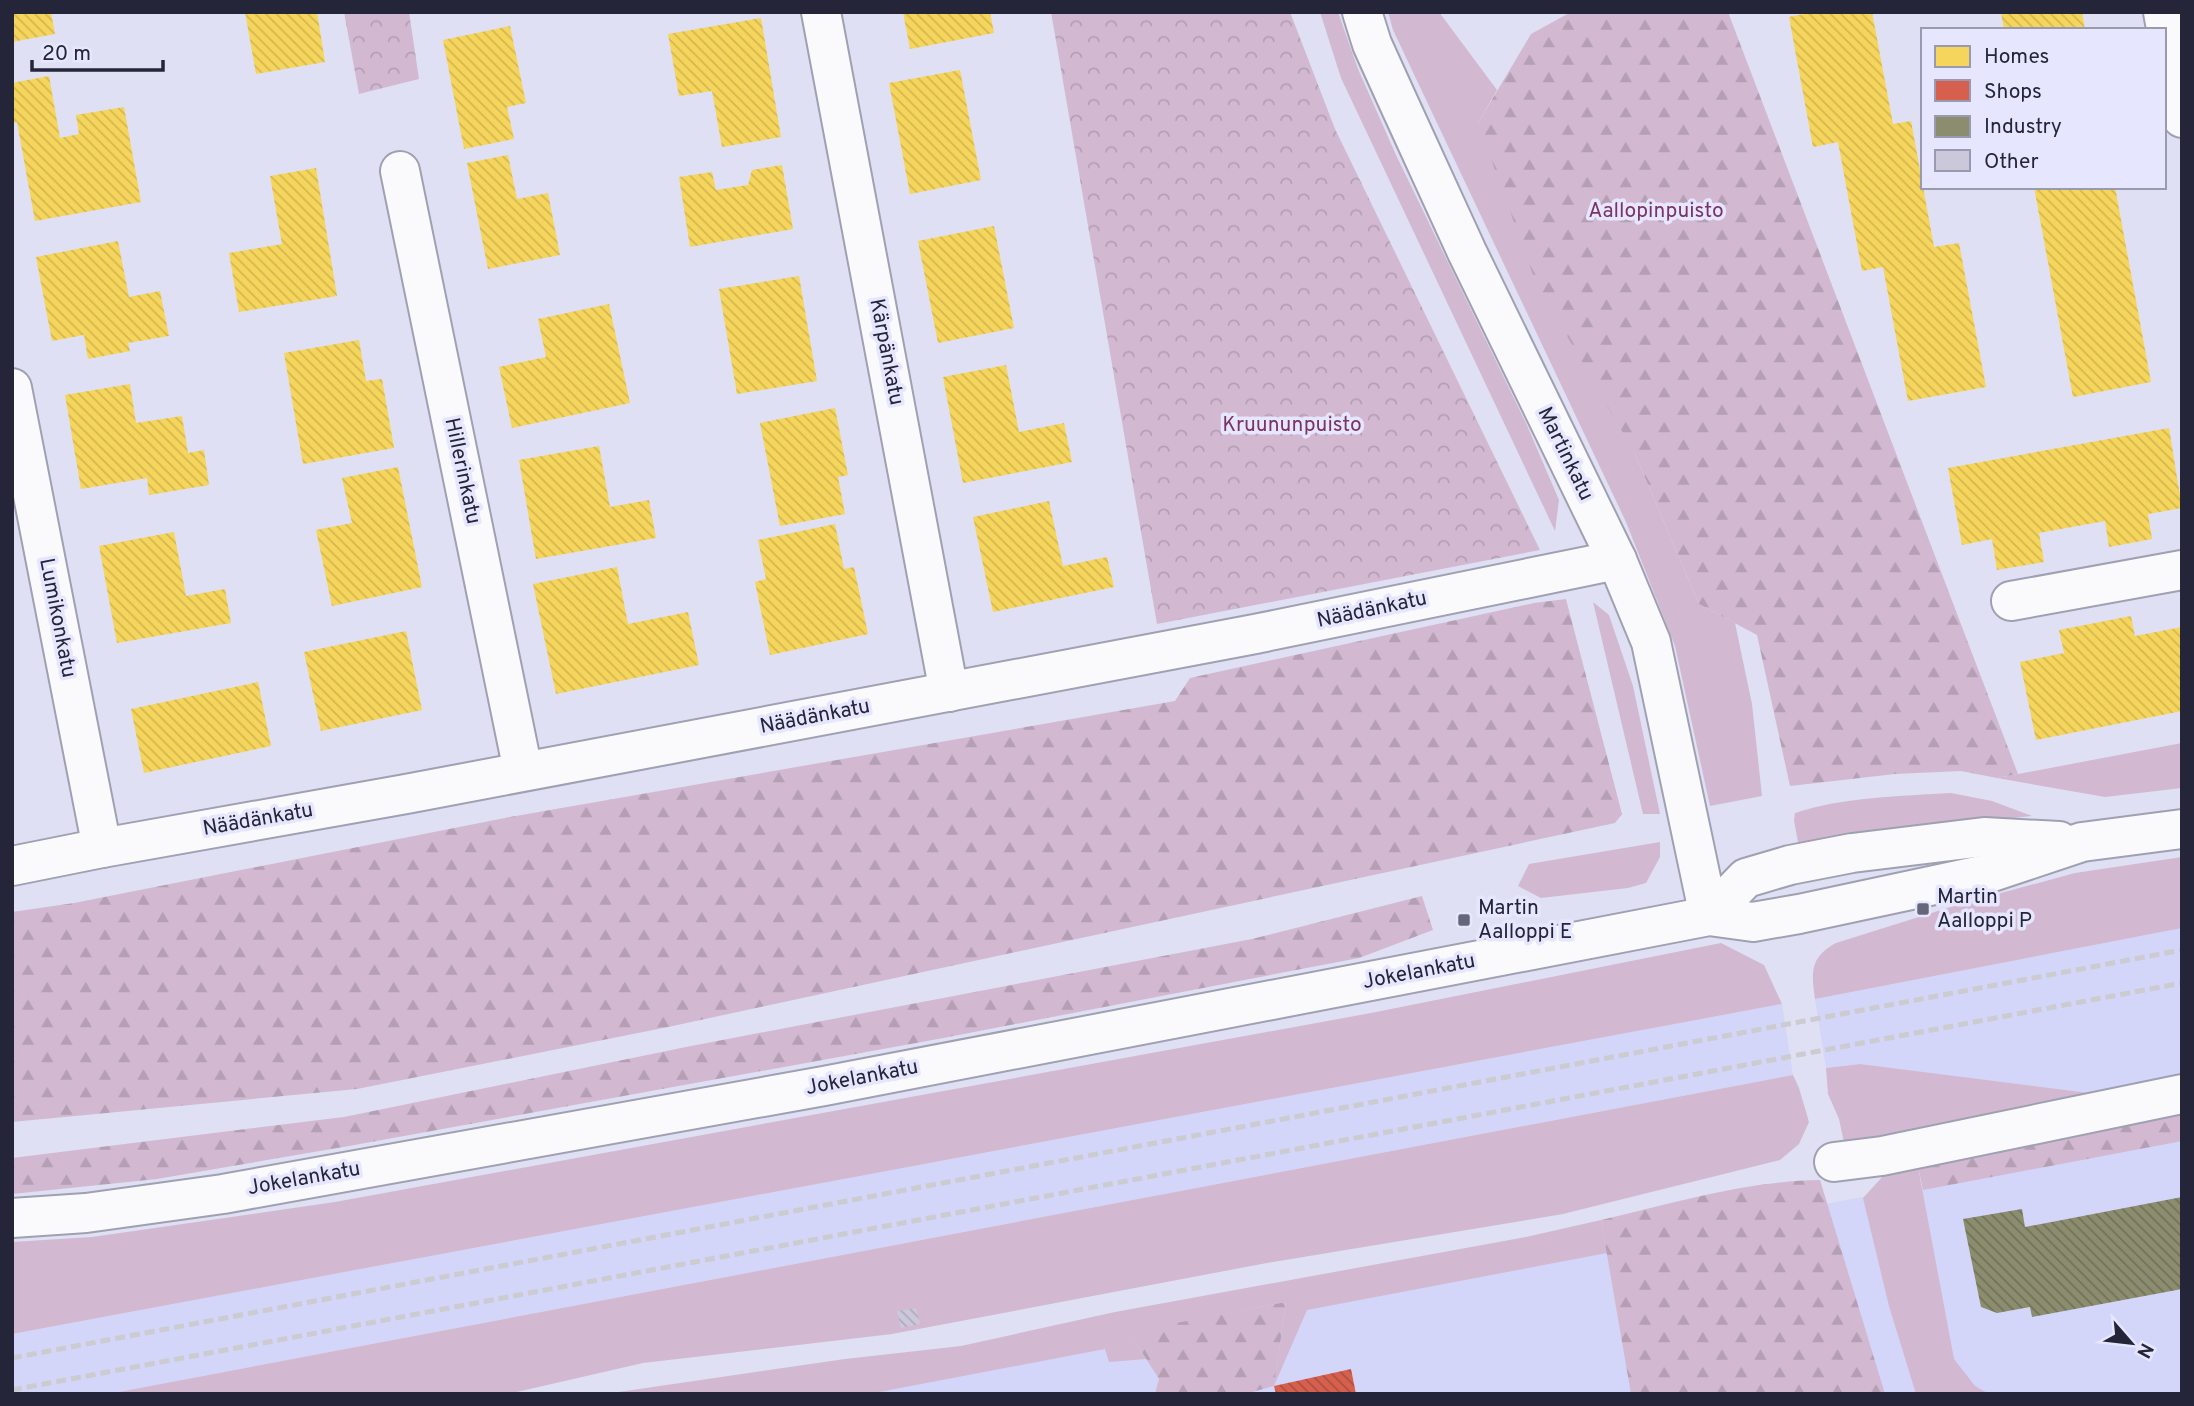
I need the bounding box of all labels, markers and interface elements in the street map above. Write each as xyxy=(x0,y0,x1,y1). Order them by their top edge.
scale bar xyxy=(32,28,163,72)
legend xyxy=(1921,28,2166,189)
text: 20 m xyxy=(42,41,91,68)
text: Homes xyxy=(1984,44,2049,71)
text: Shops xyxy=(1984,79,2042,106)
text: Industry xyxy=(1984,114,2062,141)
text: Other xyxy=(1984,149,2039,176)
park label: Aallopinpuisto xyxy=(1588,198,1724,225)
street label: Kärpänkatu xyxy=(862,296,910,408)
street label: Martinkatu xyxy=(1531,403,1599,505)
park label: Kruununpuisto xyxy=(1222,412,1362,439)
street label: Hillerinkatu xyxy=(438,415,486,527)
street label: Lumikonkatu xyxy=(32,556,82,680)
street label: Näädänkatu xyxy=(1315,585,1429,635)
street label: Näädänkatu xyxy=(758,693,872,741)
street label: Näädänkatu xyxy=(201,797,315,843)
place label: Martin Aalloppi P xyxy=(1937,884,2032,935)
place label: Martin Aalloppi E xyxy=(1478,895,1572,946)
marker: Martin Aalloppi P xyxy=(1915,901,1931,917)
marker: Martin Aalloppi E xyxy=(1456,912,1472,928)
street label: Jokelankatu xyxy=(1360,948,1478,996)
street label: Jokelankatu xyxy=(803,1054,921,1102)
street label: Jokelankatu xyxy=(245,1156,363,1202)
north arrow xyxy=(2096,1308,2166,1378)
text: N xyxy=(2130,1338,2158,1362)

